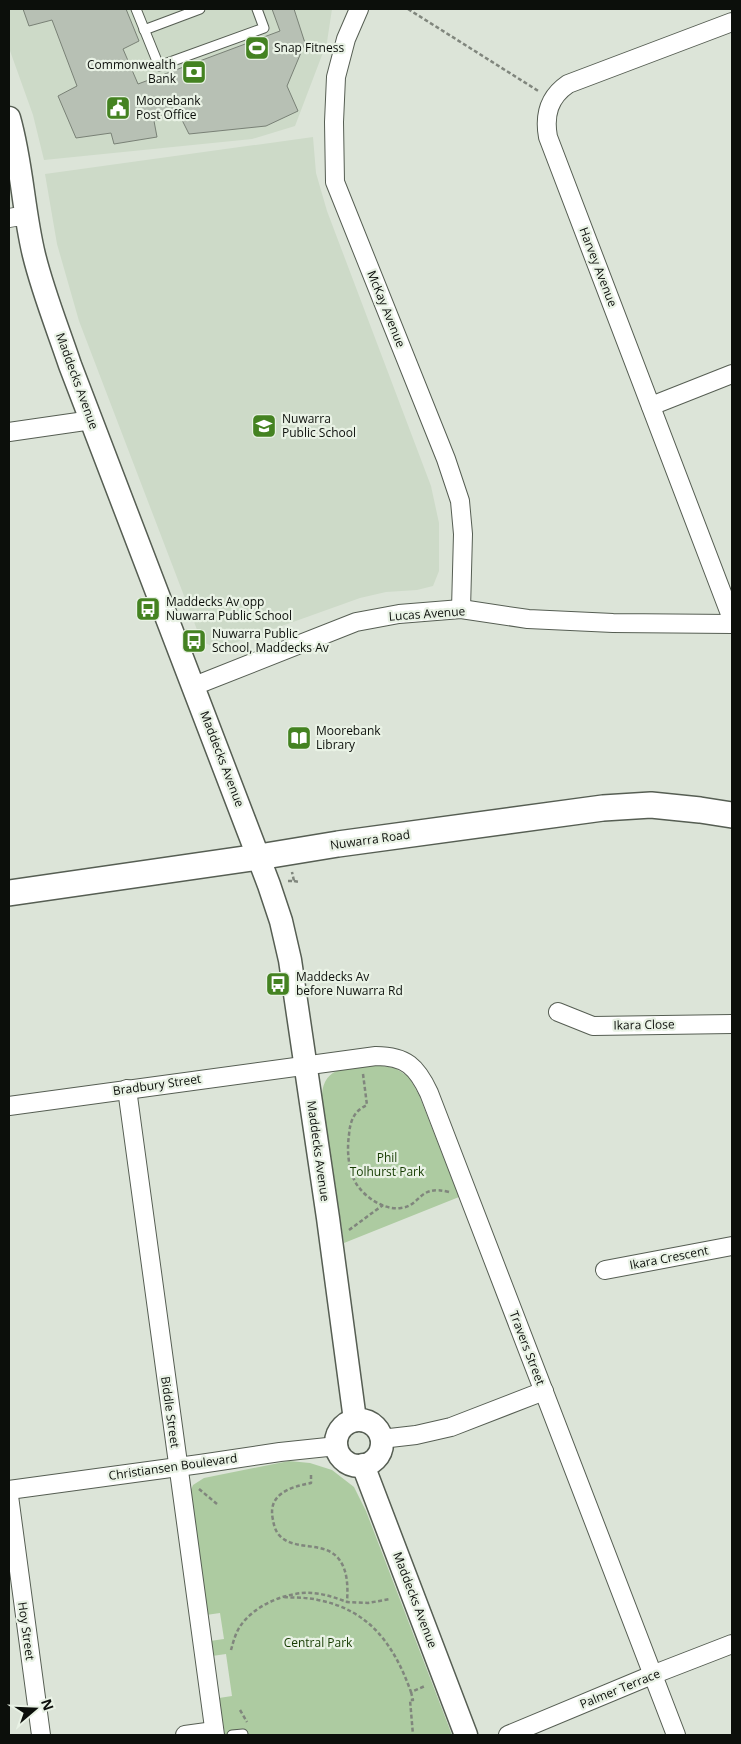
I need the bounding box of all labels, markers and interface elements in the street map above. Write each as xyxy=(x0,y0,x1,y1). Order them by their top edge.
sports icon: Snap Fitness xyxy=(244,35,270,61)
place label: Snap Fitness xyxy=(274,39,344,56)
place label: Commonwealth Bank xyxy=(87,56,177,87)
bank icon: Commonwealth Bank xyxy=(181,59,207,85)
place label: Moorebank Post Office xyxy=(136,92,201,123)
public building icon: Moorebank Post Office xyxy=(105,95,131,121)
street label: Harvey Avenue xyxy=(575,225,622,309)
street label: McKay Avenue xyxy=(363,268,410,350)
street label: Maddecks Avenue xyxy=(52,330,103,432)
place label: Nuwarra Public School xyxy=(282,410,356,441)
school or university icon: Nuwarra Public School xyxy=(251,413,277,439)
place label: Maddecks Av opp Nuwarra Public School xyxy=(166,593,292,624)
bus stop icon: Maddecks Av opp Nuwarra Public School xyxy=(135,596,161,622)
street label: Lucas Avenue xyxy=(388,602,466,625)
place label: Nuwarra Public School, Maddecks Av xyxy=(212,625,329,656)
bus stop icon: Nuwarra Public School, Maddecks Av xyxy=(181,628,207,654)
street label: Maddecks Avenue xyxy=(196,708,249,810)
place label: Moorebank Library xyxy=(316,722,381,753)
library icon: Moorebank Library xyxy=(286,725,312,751)
street label: Nuwarra Road xyxy=(329,825,411,854)
place label: Maddecks Av before Nuwarra Rd xyxy=(296,968,403,999)
bus stop icon: Maddecks Av before Nuwarra Rd xyxy=(265,971,291,997)
street label: Ikara Close xyxy=(613,1015,675,1034)
street label: Bradbury Street xyxy=(112,1070,202,1099)
street label: Maddecks Avenue xyxy=(303,1099,334,1203)
park label: Phil Tolhurst Park xyxy=(350,1149,425,1180)
street label: Ikara Crescent xyxy=(628,1242,710,1273)
street label: Travers Street xyxy=(506,1308,549,1387)
street label: Biddle Street xyxy=(157,1375,184,1449)
street label: Christiansen Boulevard xyxy=(107,1449,238,1484)
street label: Maddecks Avenue xyxy=(389,1549,442,1651)
street label: Hoy Street xyxy=(14,1601,39,1661)
park label: Central Park xyxy=(284,1634,353,1651)
street label: Palmer Terrace xyxy=(577,1665,663,1712)
north arrow xyxy=(10,1684,60,1734)
text: N xyxy=(37,1696,59,1713)

